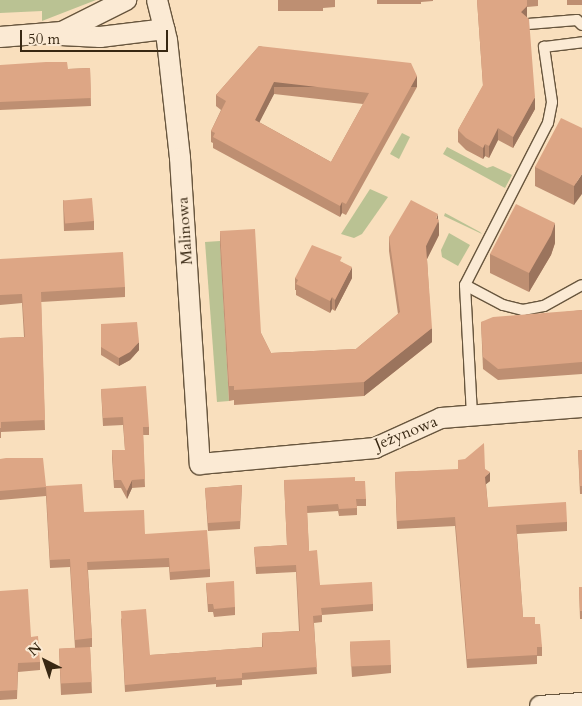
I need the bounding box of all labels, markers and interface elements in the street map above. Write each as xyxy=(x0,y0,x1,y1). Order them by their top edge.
scale bar xyxy=(22,20,170,52)
text: 50 m xyxy=(28,29,60,49)
street label: Malinowa xyxy=(173,196,197,266)
street label: Jeżynowa xyxy=(372,412,440,454)
north arrow xyxy=(20,636,70,686)
text: N xyxy=(24,638,46,660)

